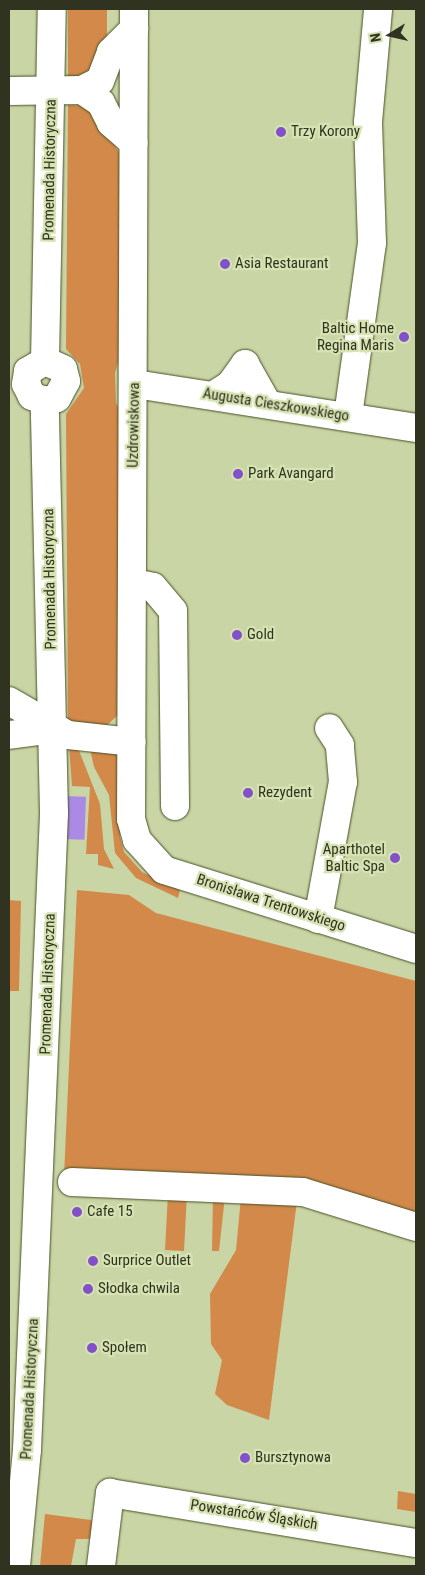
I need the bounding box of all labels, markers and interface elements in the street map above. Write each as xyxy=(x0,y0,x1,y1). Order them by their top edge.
north arrow xyxy=(365,10,415,60)
text: N xyxy=(367,32,384,43)
street label: Promenada Historyczna xyxy=(40,99,60,241)
place label: Trzy Korony xyxy=(291,123,360,141)
marker: Trzy Korony xyxy=(275,126,287,138)
place label: Asia Restaurant xyxy=(235,255,328,273)
marker: Asia Restaurant xyxy=(219,258,231,270)
place label: Baltic Home Regina Maris xyxy=(317,319,394,354)
marker: Baltic Home Regina Maris xyxy=(398,331,410,343)
street label: Uzdrowiskowa xyxy=(124,382,144,468)
street label: Augusta Cieszkowskiego xyxy=(202,385,350,425)
place label: Park Avangard xyxy=(248,465,334,483)
marker: Park Avangard xyxy=(232,468,244,480)
street label: Promenada Historyczna xyxy=(40,508,60,650)
place label: Gold xyxy=(247,626,274,644)
marker: Gold xyxy=(231,629,243,641)
place label: Rezydent xyxy=(258,784,312,802)
marker: Rezydent xyxy=(242,787,254,799)
place label: Aparthotel Baltic Spa xyxy=(323,840,385,875)
marker: Aparthotel Baltic Spa xyxy=(389,852,401,864)
street label: Bronisława Trentowskiego xyxy=(194,870,348,936)
street label: Promenada Historyczna xyxy=(37,913,59,1055)
place label: Cafe 15 xyxy=(87,1203,133,1221)
marker: Cafe 15 xyxy=(71,1206,83,1218)
place label: Surprice Outlet xyxy=(103,1252,191,1270)
marker: Surprice Outlet xyxy=(87,1255,99,1267)
place label: Słodka chwila xyxy=(98,1280,180,1298)
marker: Słodka chwila xyxy=(82,1283,94,1295)
street label: Promenada Historyczna xyxy=(17,1318,43,1460)
place label: Społem xyxy=(102,1339,147,1357)
marker: Społem xyxy=(86,1342,98,1354)
place label: Bursztynowa xyxy=(255,1449,331,1467)
marker: Bursztynowa xyxy=(239,1452,251,1464)
street label: Powstańców Śląskich xyxy=(189,1496,319,1534)

